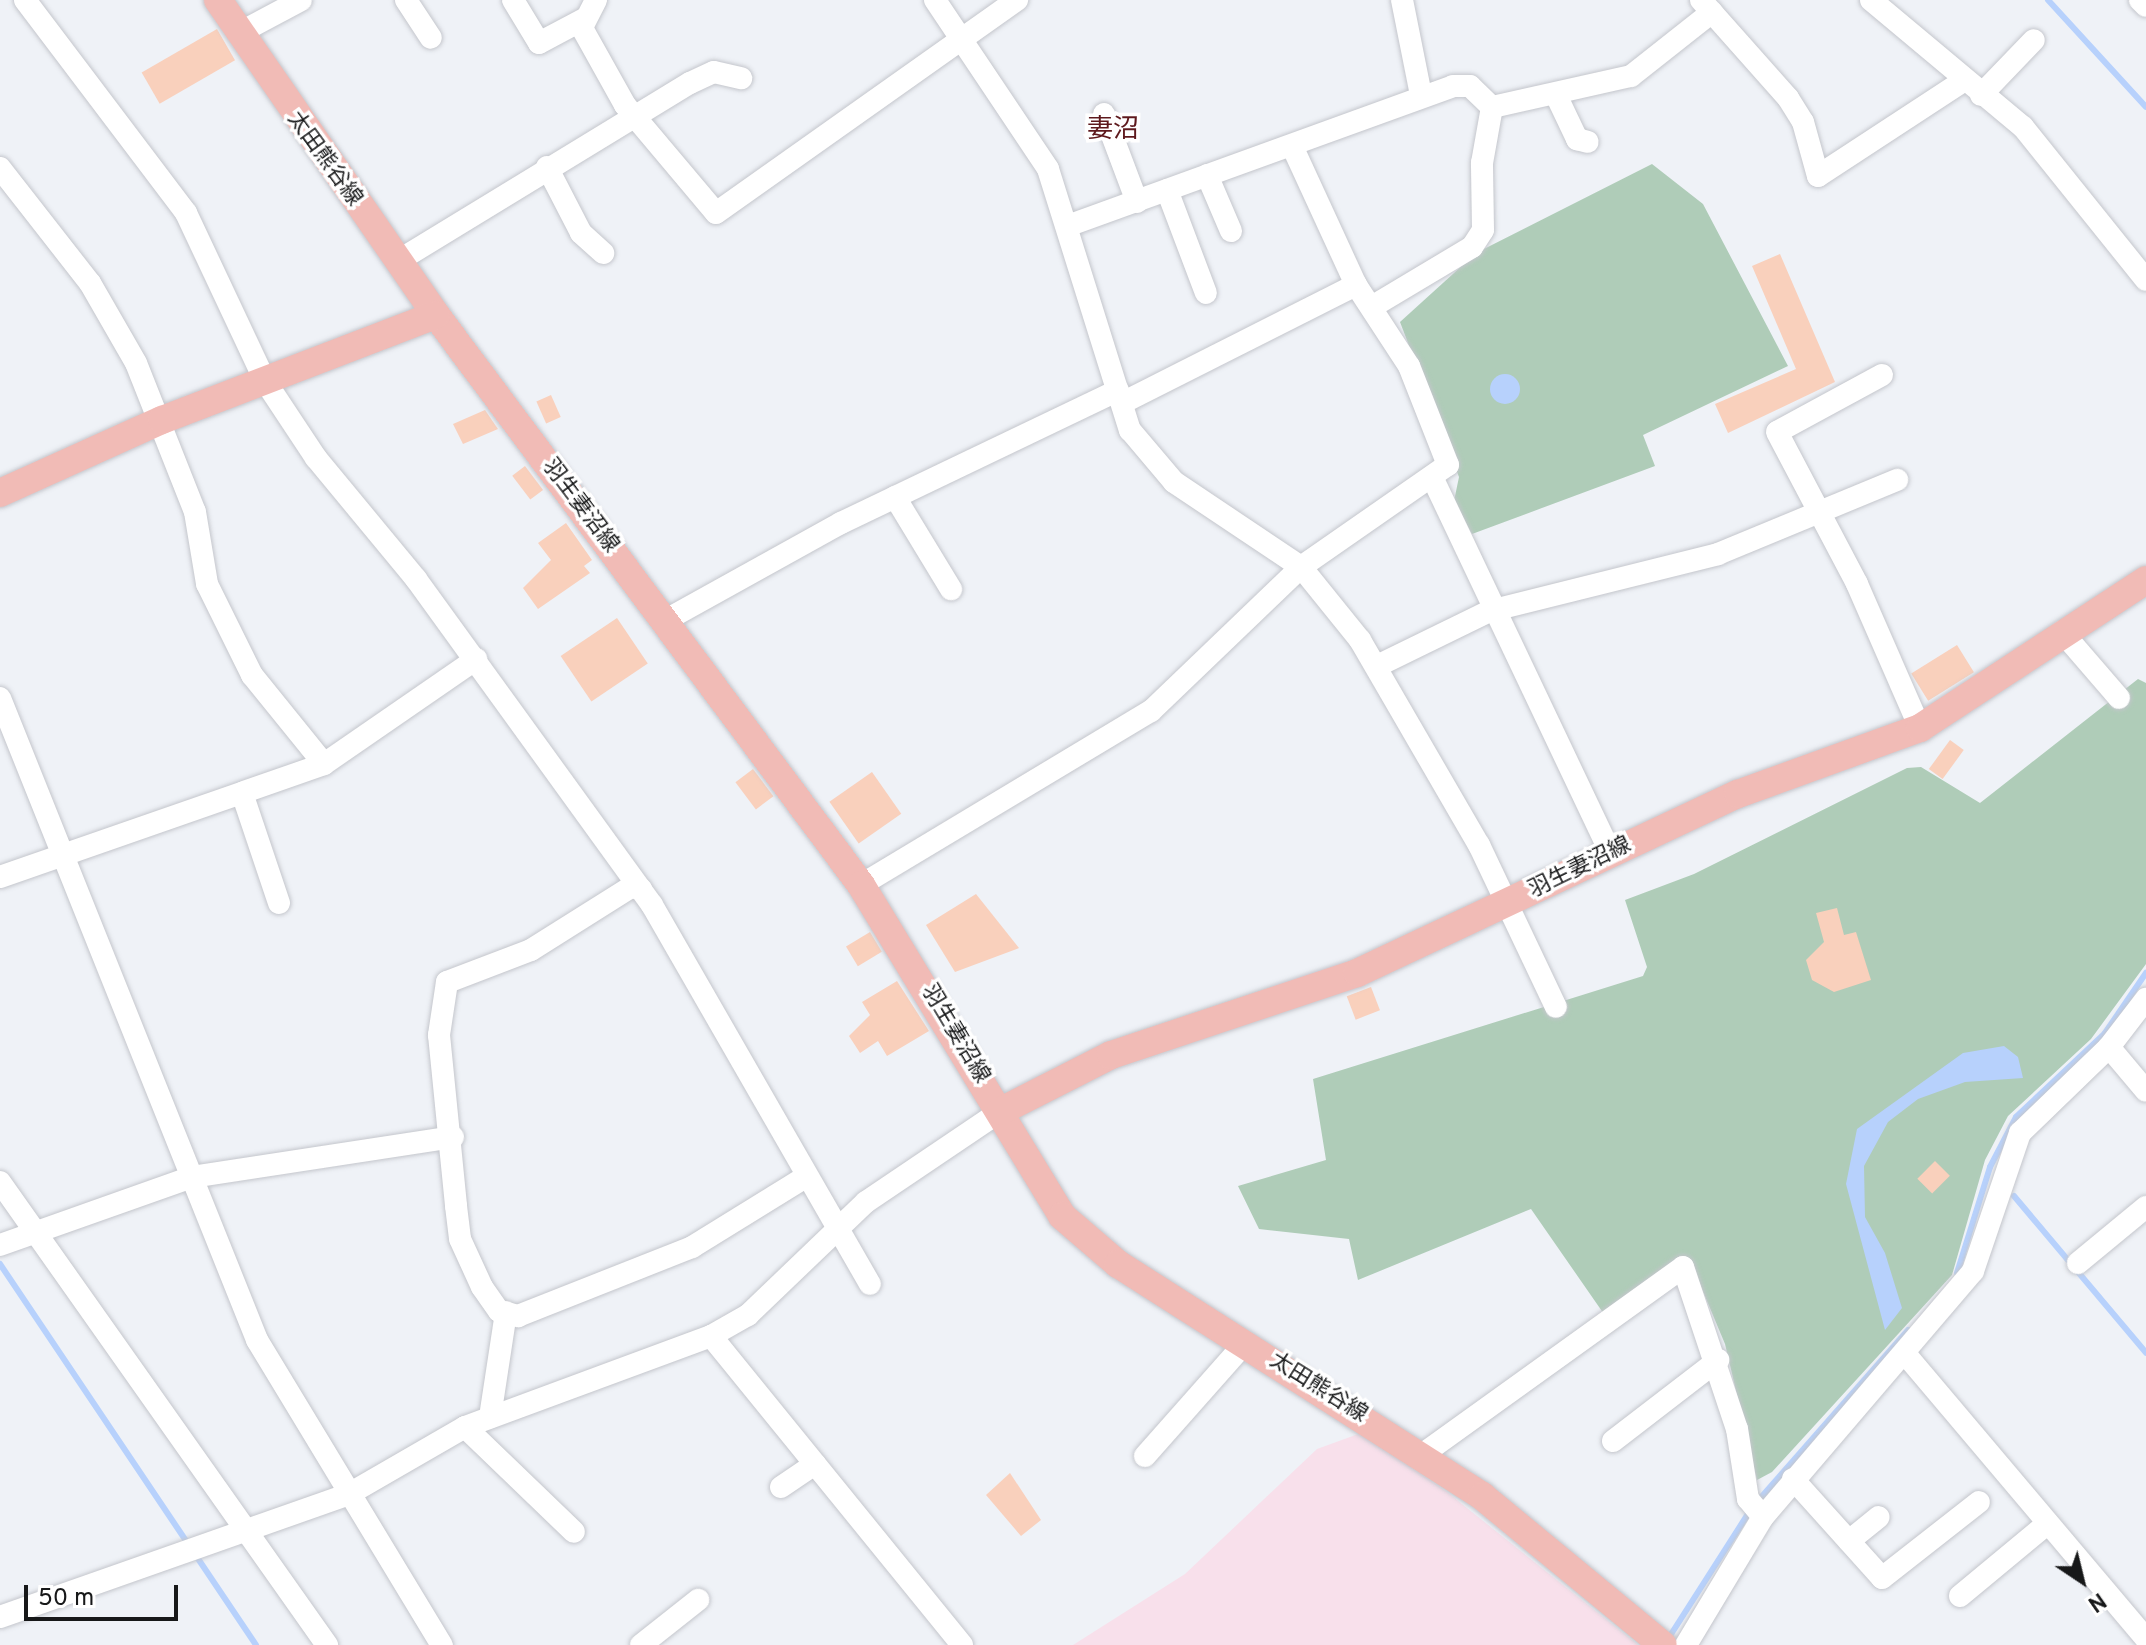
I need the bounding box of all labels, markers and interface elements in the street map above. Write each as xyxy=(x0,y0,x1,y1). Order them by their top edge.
street label: 太田熊谷線 xyxy=(281,107,367,211)
district label: 妻沼 xyxy=(1087,115,1139,147)
street label: 羽生妻沼線 xyxy=(536,454,624,558)
street label: 羽生妻沼線 xyxy=(1525,832,1635,904)
street label: 羽生妻沼線 xyxy=(915,980,995,1088)
street label: 太田熊谷線 xyxy=(1264,1348,1372,1428)
north arrow xyxy=(2042,1541,2122,1621)
scale bar xyxy=(28,1569,182,1619)
text: 50 m xyxy=(38,1584,94,1614)
text: N xyxy=(2082,1585,2110,1617)

